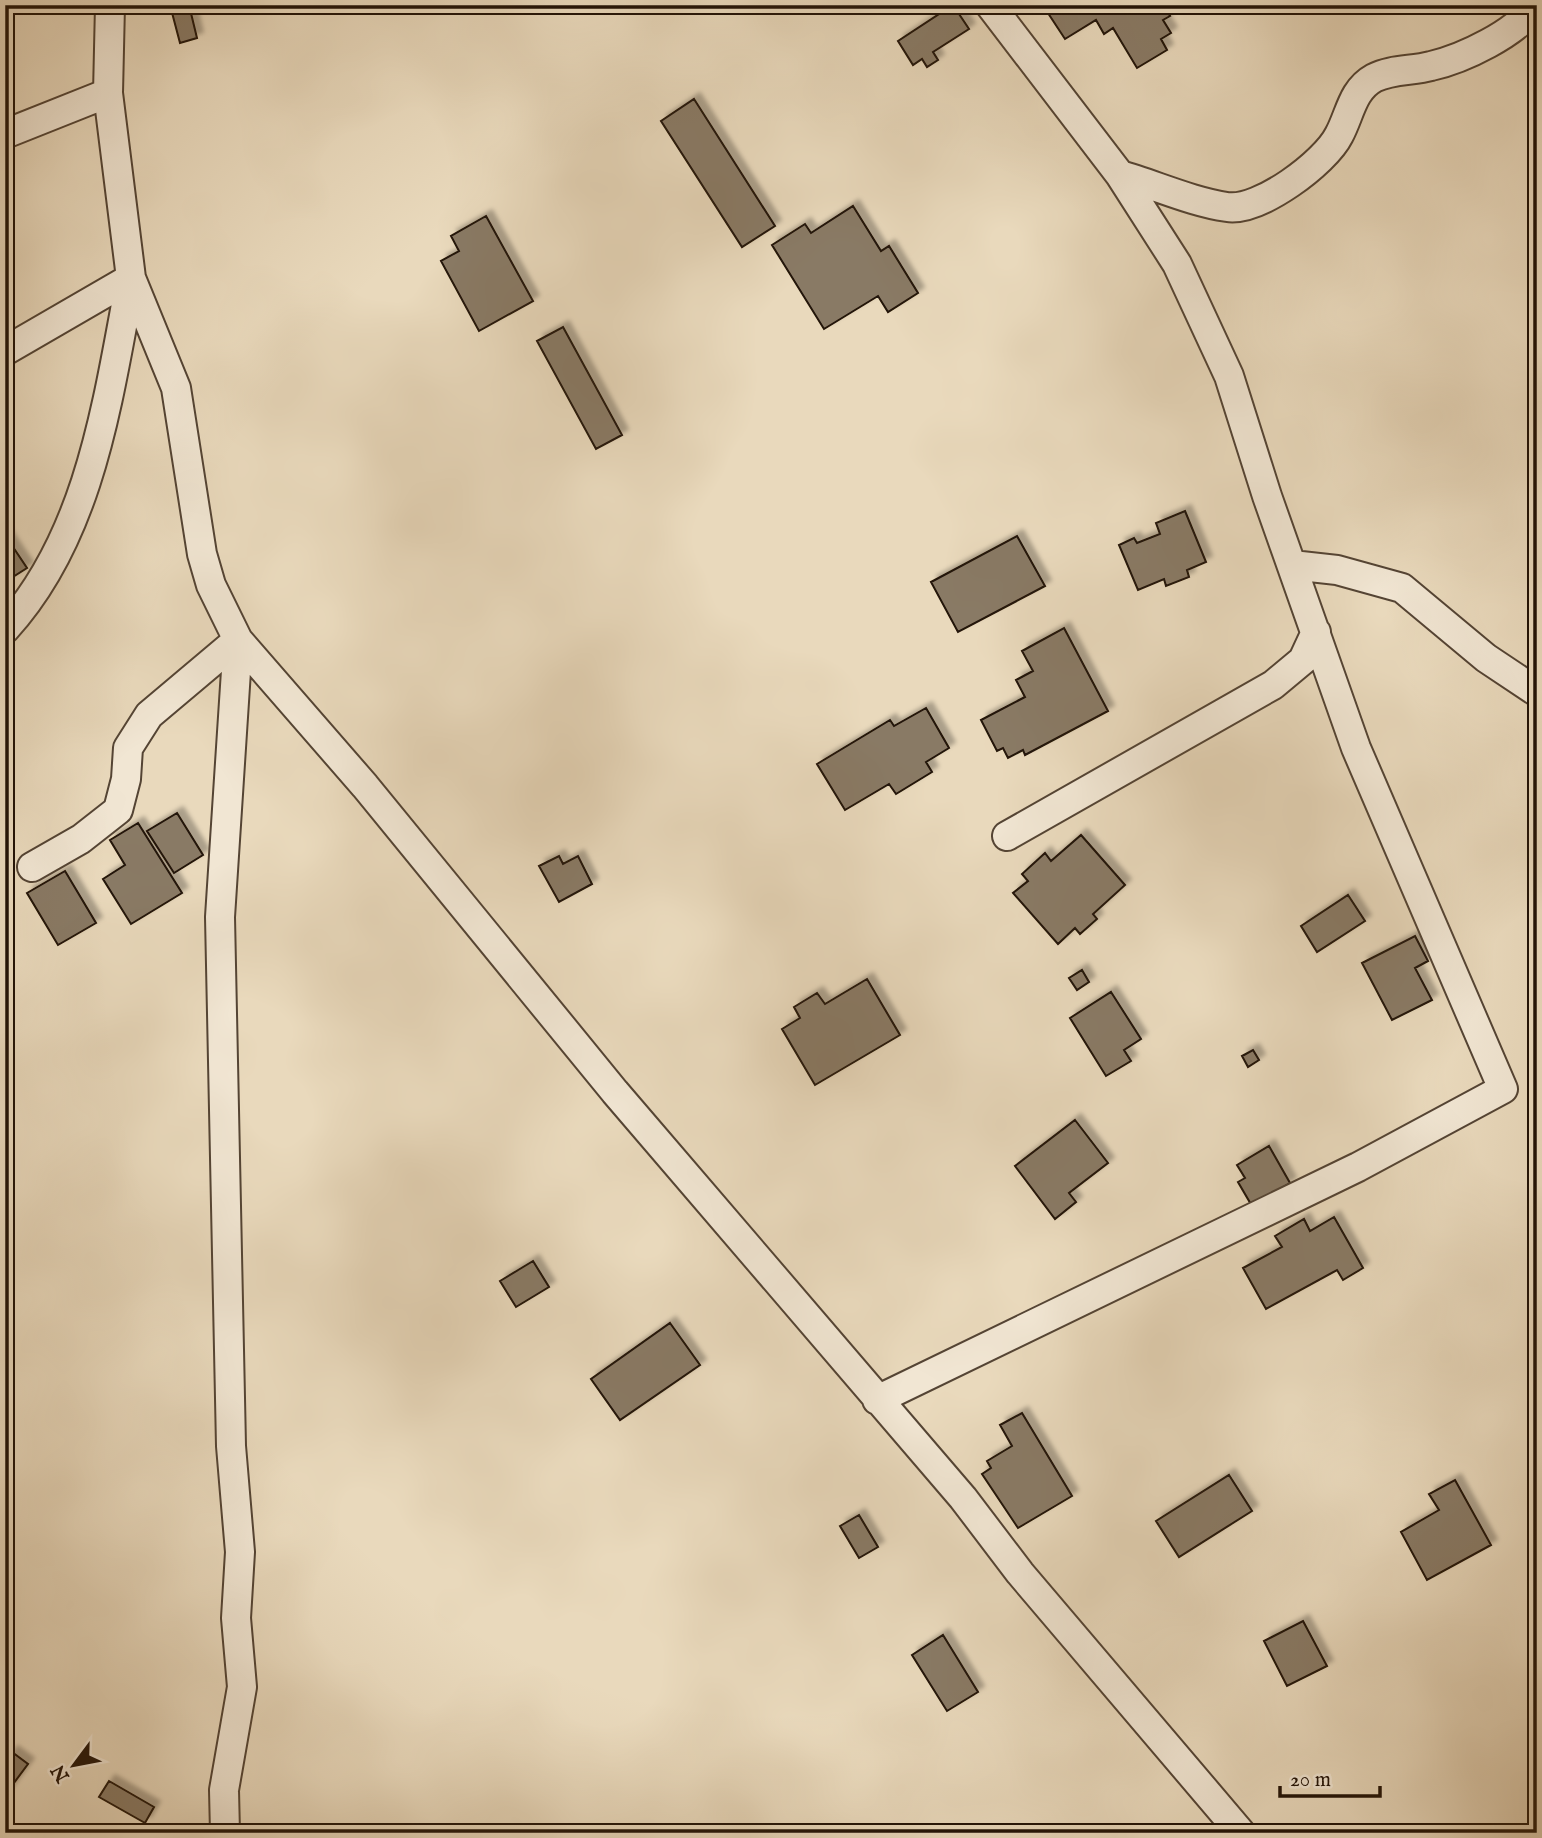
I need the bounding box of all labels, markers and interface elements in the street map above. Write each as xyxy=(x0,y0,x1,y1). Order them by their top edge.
north arrow xyxy=(38,1730,108,1800)
scale bar xyxy=(1280,1754,1379,1798)
text: N xyxy=(46,1759,76,1787)
text: 20 m xyxy=(1290,1767,1331,1794)

